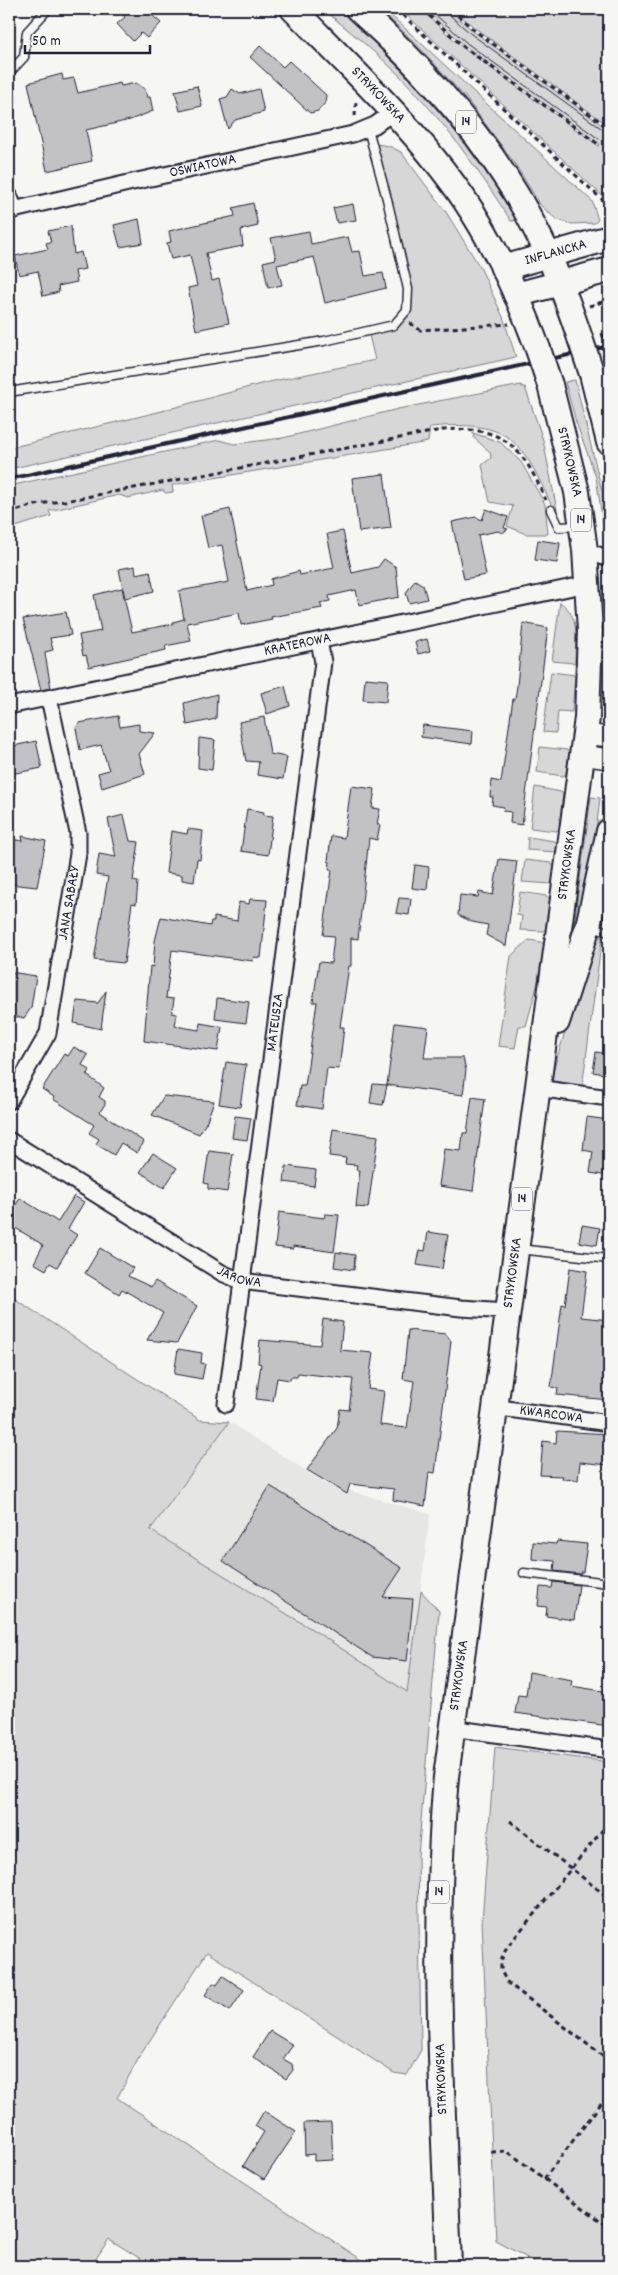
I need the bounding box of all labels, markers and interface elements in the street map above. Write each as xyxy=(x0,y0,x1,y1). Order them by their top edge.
scale bar xyxy=(25,22,150,54)
text: 50 m xyxy=(32,31,61,53)
street label: STRYKOWSKA xyxy=(345,62,410,129)
road number: 14 xyxy=(456,110,476,134)
street label: OŚWIATOWA xyxy=(168,149,238,185)
street label: INFLANCKA xyxy=(523,234,589,272)
street label: STRYKOWSKA xyxy=(550,425,588,499)
road number: 14 xyxy=(571,508,591,532)
street label: KRATEROWA xyxy=(262,627,333,663)
street label: STRYKOWSKA xyxy=(552,828,583,901)
street label: JANA SABAŁY xyxy=(53,864,87,942)
street label: MATEUSZA xyxy=(261,992,291,1053)
road number: 14 xyxy=(512,1188,532,1210)
street label: STRYKOWSKA xyxy=(498,1236,529,1310)
street label: JAROWA xyxy=(212,1261,263,1294)
street label: KWARCOWA xyxy=(518,1400,585,1430)
street label: STRYKOWSKA xyxy=(444,1638,475,1712)
road number: 14 xyxy=(429,1880,449,1904)
street label: STRYKOWSKA xyxy=(430,2043,454,2115)

